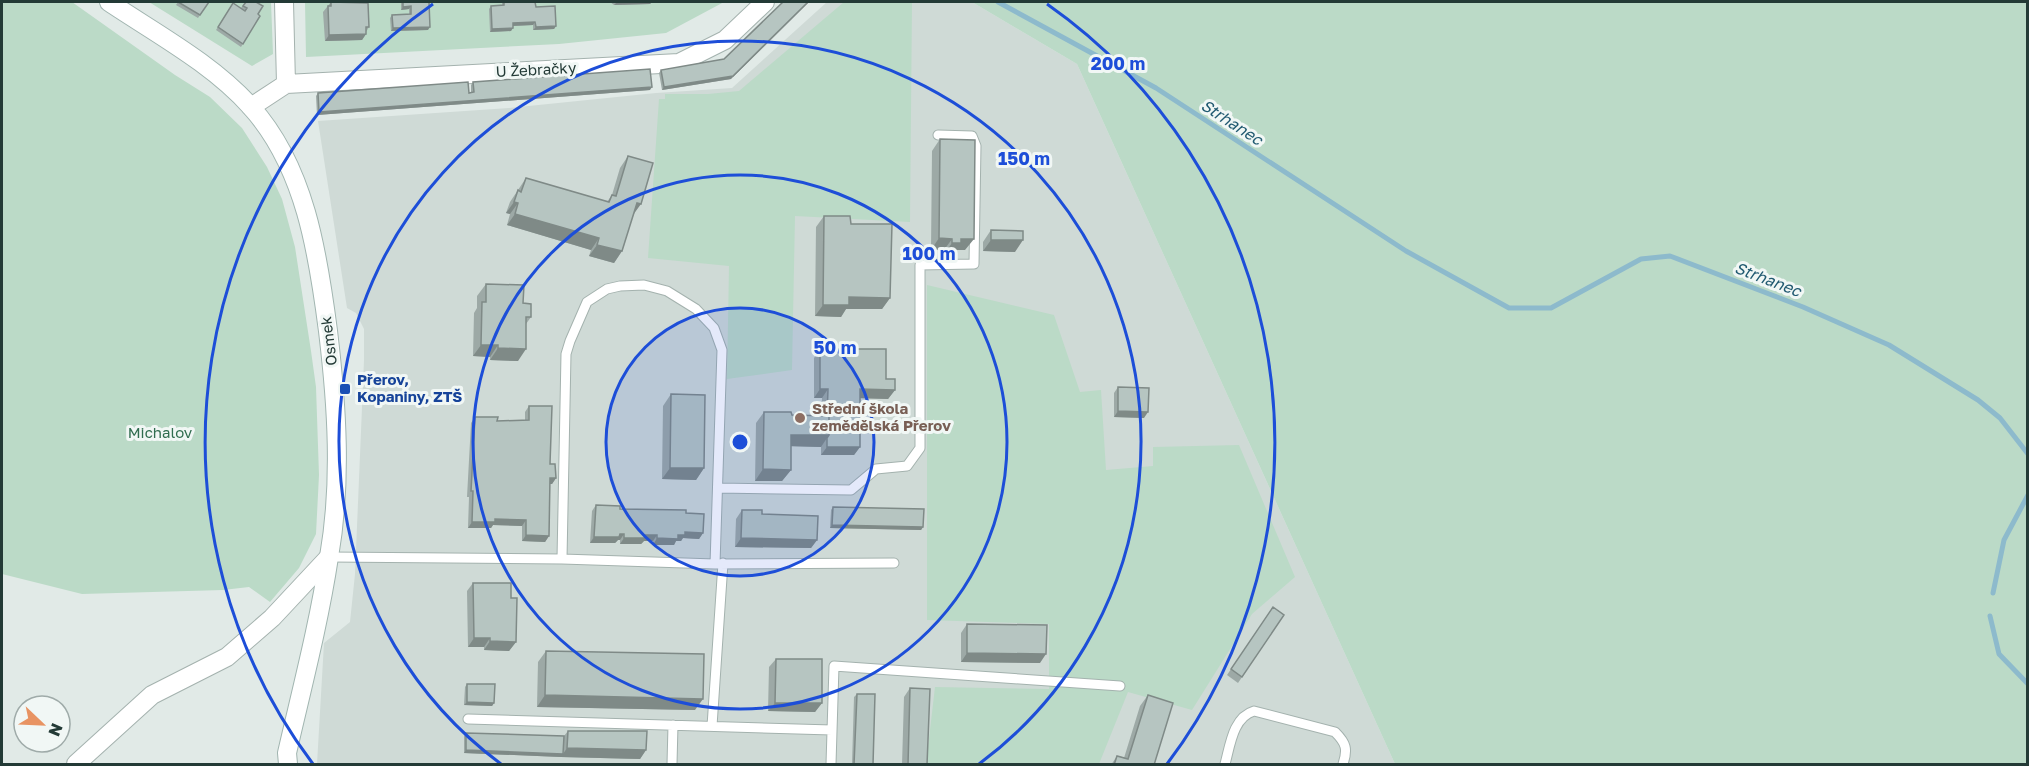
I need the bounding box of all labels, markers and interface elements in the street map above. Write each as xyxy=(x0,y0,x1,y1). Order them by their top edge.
text: 200 m xyxy=(1091,52,1145,74)
street label: U Žebračky xyxy=(495,58,577,80)
water label: Strhanec xyxy=(1198,95,1268,150)
text: 150 m xyxy=(998,147,1050,169)
text: 100 m xyxy=(903,242,955,264)
water label: Strhanec xyxy=(1732,257,1805,301)
street label: Osmek xyxy=(316,315,340,367)
text: 50 m xyxy=(814,336,856,358)
place label: Přerov, Kopaniny, ZTŠ xyxy=(357,370,462,405)
marker: Přerov, Kopaniny, ZTŠ xyxy=(338,382,352,396)
place label: Střední škola zemědělská Přerov xyxy=(812,399,951,434)
marker: Střední škola zemědělská Přerov xyxy=(793,411,807,425)
park label: Michalov xyxy=(128,423,193,441)
centre of rings xyxy=(730,432,750,452)
north arrow xyxy=(12,694,72,754)
text: N xyxy=(44,720,67,739)

